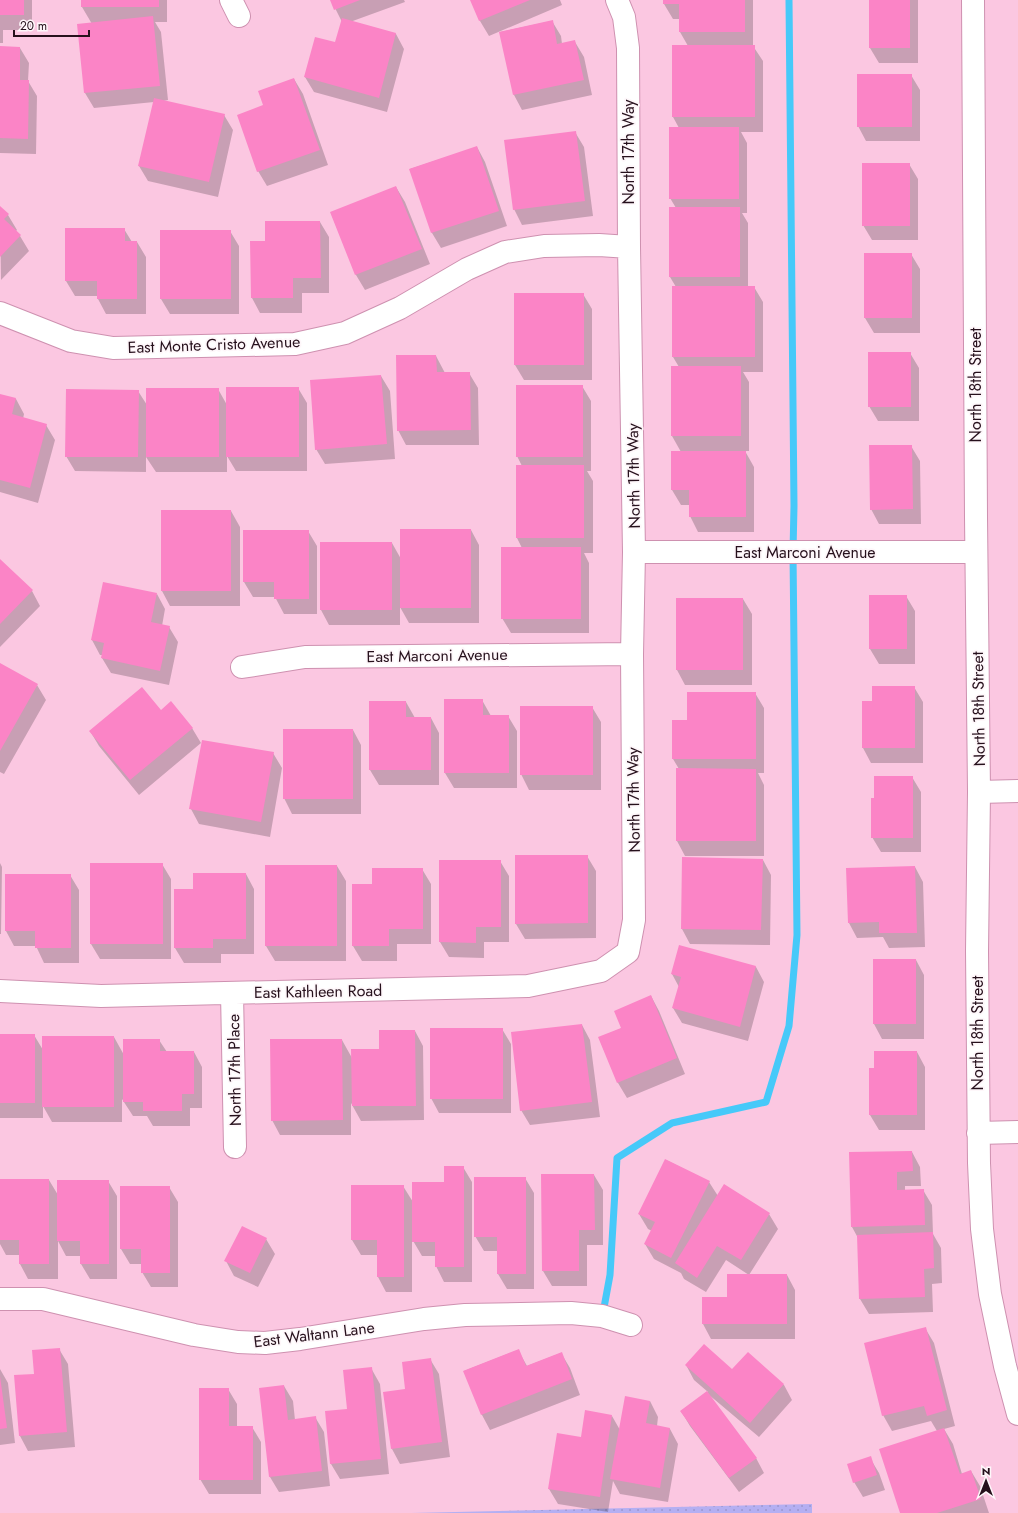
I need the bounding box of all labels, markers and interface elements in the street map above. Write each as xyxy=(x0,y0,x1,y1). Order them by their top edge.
scale bar xyxy=(14,12,89,38)
text: 20 m xyxy=(20,17,47,35)
street label: North 17th Way xyxy=(617,98,640,205)
street label: North 18th Street xyxy=(964,327,987,442)
street label: East Monte Cristo Avenue xyxy=(127,330,301,359)
street label: North 17th Way xyxy=(621,422,646,529)
street label: East Marconi Avenue xyxy=(734,541,876,564)
street label: East Marconi Avenue xyxy=(366,643,508,668)
street label: North 18th Street xyxy=(966,651,991,767)
street label: North 17th Way xyxy=(621,746,646,853)
street label: North 18th Street xyxy=(966,975,989,1090)
street label: East Kathleen Road xyxy=(254,979,382,1004)
street label: North 17th Place xyxy=(222,1014,247,1126)
street label: East Waltann Lane xyxy=(252,1316,376,1353)
north arrow xyxy=(966,1461,1006,1501)
text: N xyxy=(982,1463,990,1479)

